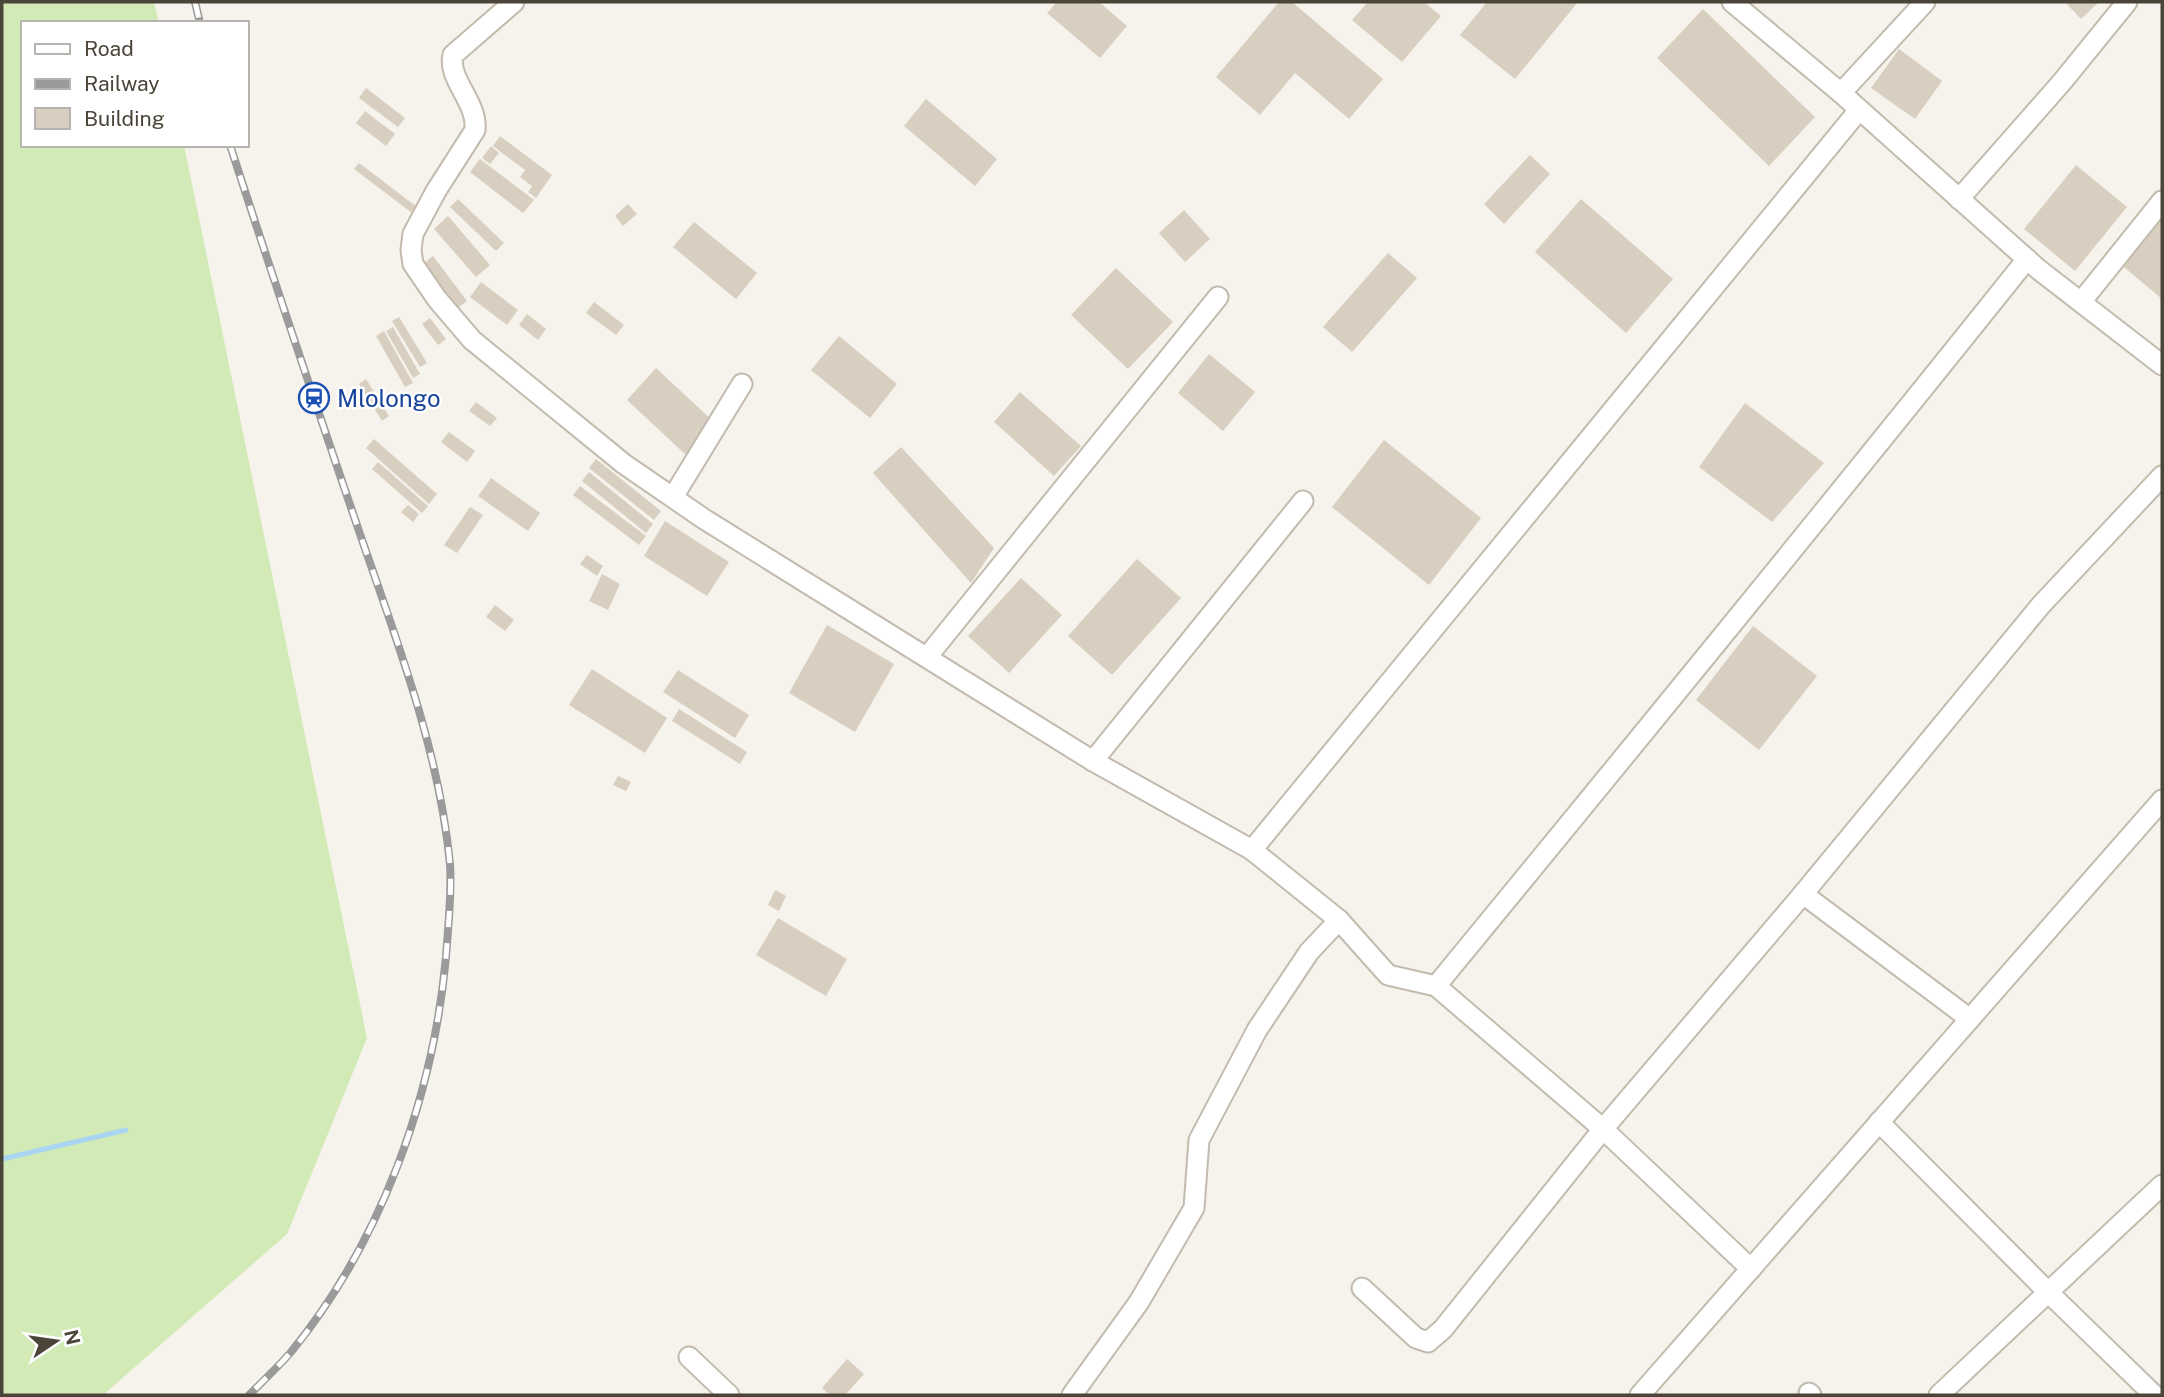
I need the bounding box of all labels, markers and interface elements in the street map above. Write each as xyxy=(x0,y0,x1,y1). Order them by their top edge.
legend xyxy=(21,21,248,147)
text: Road xyxy=(84,36,134,61)
text: Railway xyxy=(84,71,160,96)
text: Building xyxy=(84,106,165,131)
station icon: Mlolongo xyxy=(297,381,331,415)
place label: Mlolongo xyxy=(337,384,441,412)
north arrow xyxy=(21,1306,91,1376)
text: N xyxy=(60,1327,85,1347)

